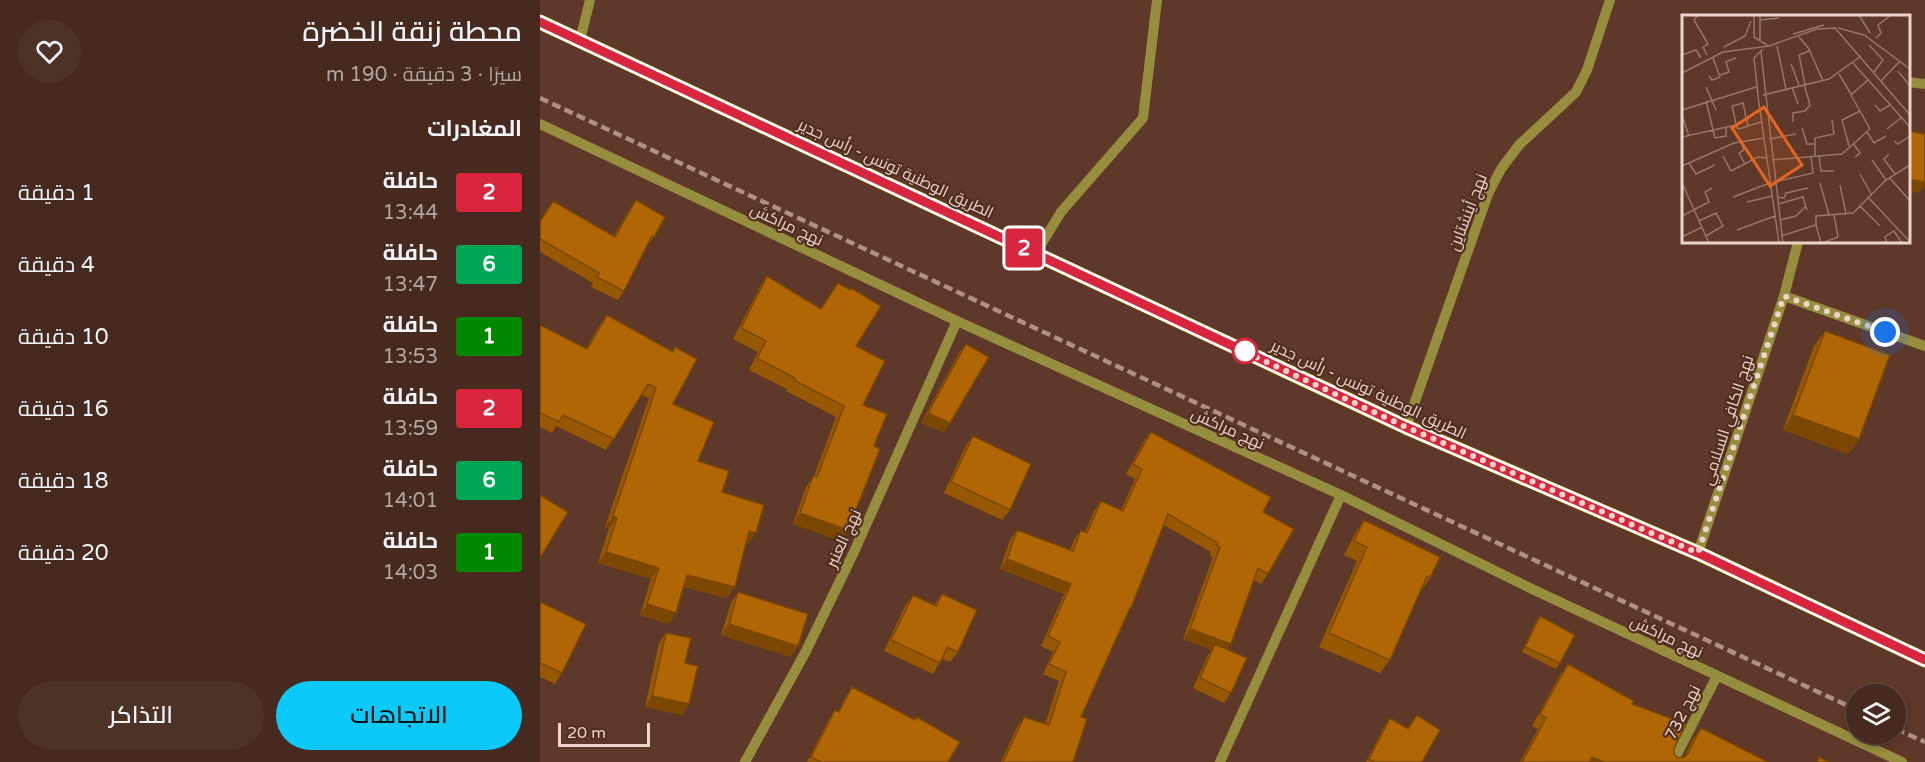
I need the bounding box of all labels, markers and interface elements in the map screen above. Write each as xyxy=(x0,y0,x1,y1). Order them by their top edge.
text: محطة زنقة الخضرة xyxy=(303,15,522,49)
inset map xyxy=(1682,15,1910,243)
button: heart xyxy=(18,20,81,83)
text: سيرًا · 3 دقيقة · 190 m xyxy=(326,63,522,87)
street label: الطريق الوطنية تونس - رأس جدير xyxy=(794,114,996,223)
text: المغادرات xyxy=(427,116,522,142)
text: حافلة xyxy=(383,168,438,194)
street label: نهج أينشتاين xyxy=(1444,171,1493,254)
text: 1 دقيقة xyxy=(18,180,95,206)
text: 2 xyxy=(482,180,496,205)
street label: نهج مراكش xyxy=(746,199,826,251)
text: 13:44 xyxy=(383,201,438,225)
line badge: 2 xyxy=(1004,228,1044,268)
text: 2 xyxy=(1017,236,1031,261)
text: حافلة xyxy=(383,240,438,266)
text: 4 دقيقة xyxy=(18,252,95,278)
text: 6 xyxy=(482,252,496,277)
text: 13:47 xyxy=(383,273,438,297)
text: حافلة xyxy=(383,312,438,338)
your location xyxy=(1870,317,1900,347)
text: 10 دقيقة xyxy=(18,324,109,350)
text: 1 xyxy=(482,324,496,349)
street label: الطريق الوطنية تونس - رأس جدير xyxy=(1267,335,1469,444)
unlabelled marker xyxy=(1232,338,1258,364)
text: 13:53 xyxy=(383,345,438,369)
street label: نهج الكافي السلامي xyxy=(1698,353,1761,489)
text: حافلة xyxy=(383,384,438,410)
text: 16 دقيقة xyxy=(18,396,109,422)
text: 2 xyxy=(482,396,496,421)
street label: نهج مراكش xyxy=(1187,404,1267,455)
text: 13:59 xyxy=(383,417,438,441)
text: حافلة xyxy=(383,456,438,482)
text: 18 دقيقة xyxy=(18,468,109,494)
text: 6 xyxy=(482,468,496,493)
text: 14:01 xyxy=(383,489,438,513)
street label: نهج العنبر xyxy=(821,506,867,572)
text: حافلة xyxy=(383,528,438,554)
text: 20 دقيقة xyxy=(18,540,109,566)
text: 1 xyxy=(482,540,496,565)
text: 14:03 xyxy=(383,561,438,585)
street label: نهج مراكش xyxy=(1626,611,1706,663)
button: التذاكر xyxy=(18,681,264,750)
button: الاتجاهات xyxy=(276,681,522,750)
street label: نهج 732 xyxy=(1661,682,1706,744)
map controls xyxy=(1846,684,1906,744)
button: layers xyxy=(1846,684,1906,744)
scale bar xyxy=(558,720,650,748)
text: 20 m xyxy=(567,723,606,743)

